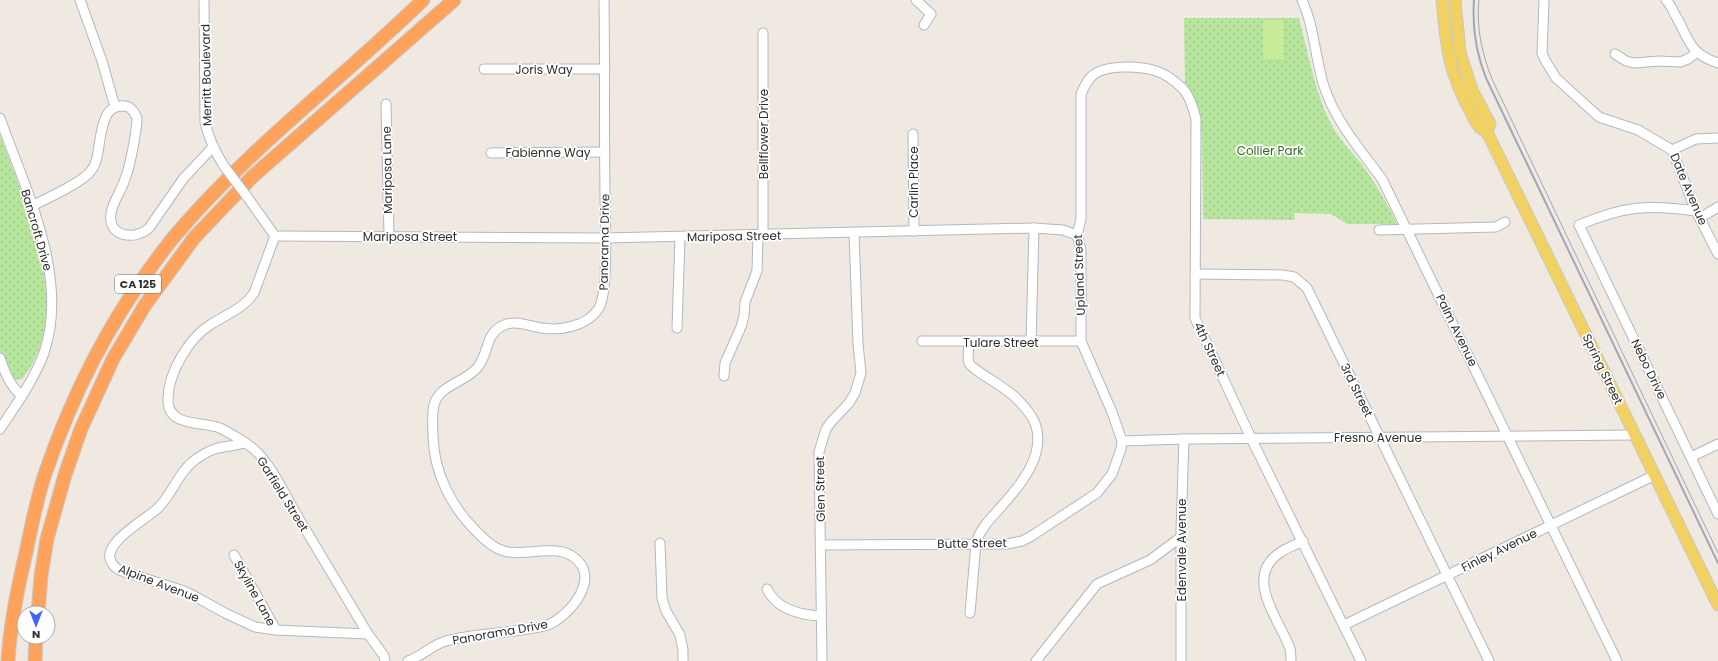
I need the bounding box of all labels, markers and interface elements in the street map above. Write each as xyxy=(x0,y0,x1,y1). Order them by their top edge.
street label: Merritt Boulevard xyxy=(197,24,215,126)
street label: Joris Way xyxy=(515,61,573,78)
street label: Bellflower Drive xyxy=(755,89,772,179)
street label: Mariposa Lane xyxy=(378,126,396,214)
park label: Collier Park xyxy=(1237,142,1304,159)
street label: Fabienne Way xyxy=(505,144,591,161)
street label: Carlin Place xyxy=(905,146,922,218)
street label: Date Avenue xyxy=(1666,150,1712,228)
street label: Bancroft Drive xyxy=(17,187,57,273)
street label: Panorama Drive xyxy=(595,193,613,291)
street label: Mariposa Street xyxy=(687,227,781,245)
street label: Mariposa Street xyxy=(363,228,457,245)
street label: Upland Street xyxy=(1069,234,1089,316)
road number: CA 125 xyxy=(115,275,161,293)
street label: Palm Avenue xyxy=(1432,291,1482,369)
street label: 4th Street xyxy=(1190,319,1230,379)
street label: Spring Street xyxy=(1579,331,1627,407)
street label: Tulare Street xyxy=(963,334,1039,351)
street label: Nebo Drive xyxy=(1627,336,1671,402)
street label: 3rd Street xyxy=(1337,360,1377,420)
street label: Fresno Avenue xyxy=(1334,429,1422,446)
street label: Garfield Street xyxy=(253,453,313,535)
street label: Glen Street xyxy=(811,456,829,522)
street label: Edenvale Avenue xyxy=(1173,499,1190,601)
street label: Finley Avenue xyxy=(1458,524,1540,576)
street label: Butte Street xyxy=(937,534,1007,552)
street label: Skyline Lane xyxy=(230,557,280,629)
street label: Alpine Avenue xyxy=(116,560,202,606)
north arrow xyxy=(16,605,56,645)
street label: Panorama Drive xyxy=(451,615,549,649)
text: N xyxy=(32,627,40,643)

